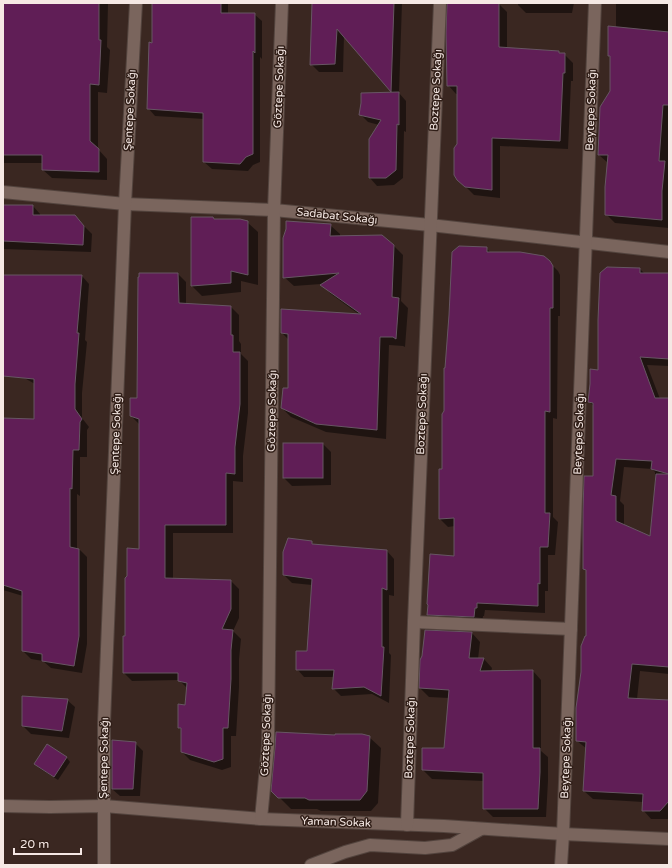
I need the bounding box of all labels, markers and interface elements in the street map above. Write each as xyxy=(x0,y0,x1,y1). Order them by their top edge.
street label: Göztepe Sokağı xyxy=(271,46,287,128)
street label: Boztepe Sokağı xyxy=(427,49,445,131)
street label: Şentepe Sokağı xyxy=(121,69,139,151)
street label: Beytepe Sokağı xyxy=(583,69,599,151)
street label: Sadabat Sokağı xyxy=(296,205,378,227)
street label: Göztepe Sokağı xyxy=(265,370,279,452)
street label: Boztepe Sokağı xyxy=(414,373,430,455)
street label: Şentepe Sokağı xyxy=(108,393,124,475)
street label: Beytepe Sokağı xyxy=(571,393,587,475)
street label: Göztepe Sokağı xyxy=(258,694,274,776)
street label: Boztepe Sokağı xyxy=(402,697,418,779)
street label: Şentepe Sokağı xyxy=(97,717,111,799)
street label: Beytepe Sokağı xyxy=(558,717,574,799)
street label: Yaman Sokak xyxy=(301,814,371,830)
scale bar xyxy=(14,830,81,856)
text: 20 m xyxy=(20,837,49,851)

